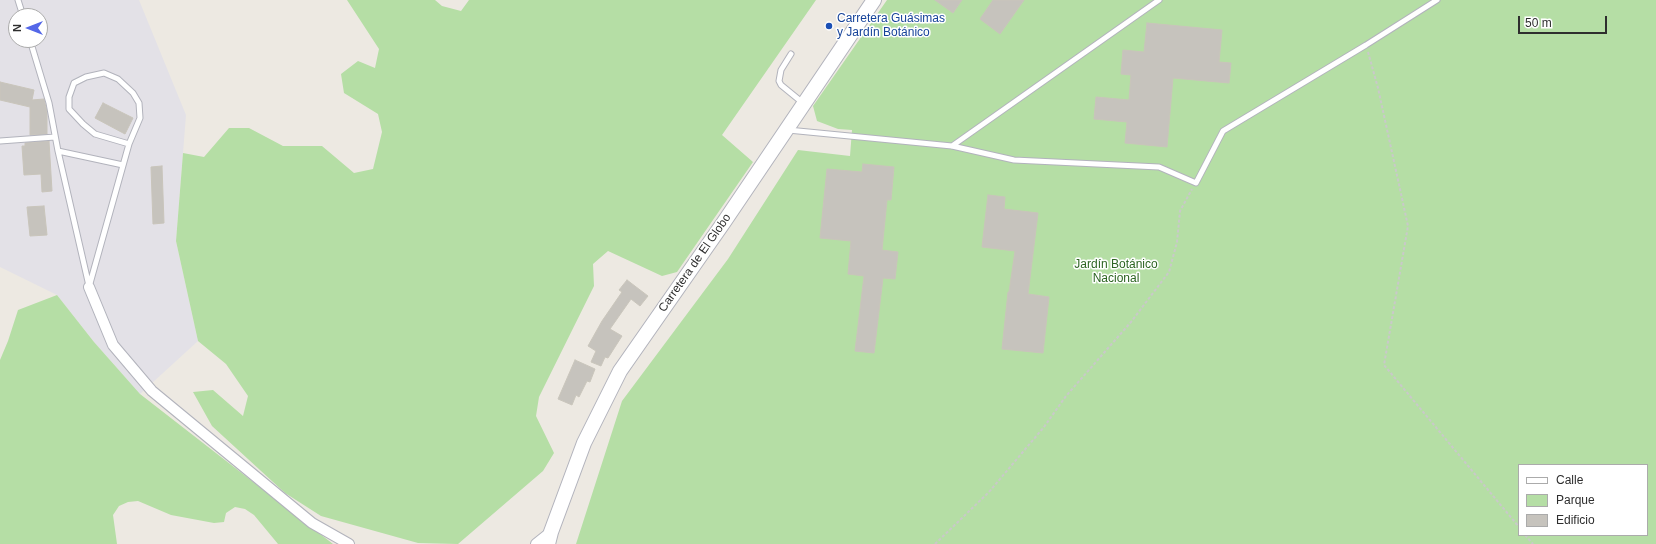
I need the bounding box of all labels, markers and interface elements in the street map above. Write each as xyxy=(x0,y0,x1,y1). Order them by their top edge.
north arrow xyxy=(8,8,48,48)
scale bar xyxy=(1520,8,1609,34)
place label: Carretera Guásimas y Jardín Botánico xyxy=(837,12,945,40)
text: 50 m xyxy=(1525,16,1552,30)
marker: Carretera Guásimas y Jardín Botánico xyxy=(824,21,834,31)
text: N xyxy=(11,24,23,32)
street label: Carretera de El Globo xyxy=(656,211,734,315)
park label: Jardín Botánico Nacional xyxy=(1074,258,1158,286)
legend xyxy=(1518,464,1648,536)
text: Calle xyxy=(1556,473,1583,487)
text: Parque xyxy=(1556,493,1595,507)
text: Edificio xyxy=(1556,513,1595,527)

